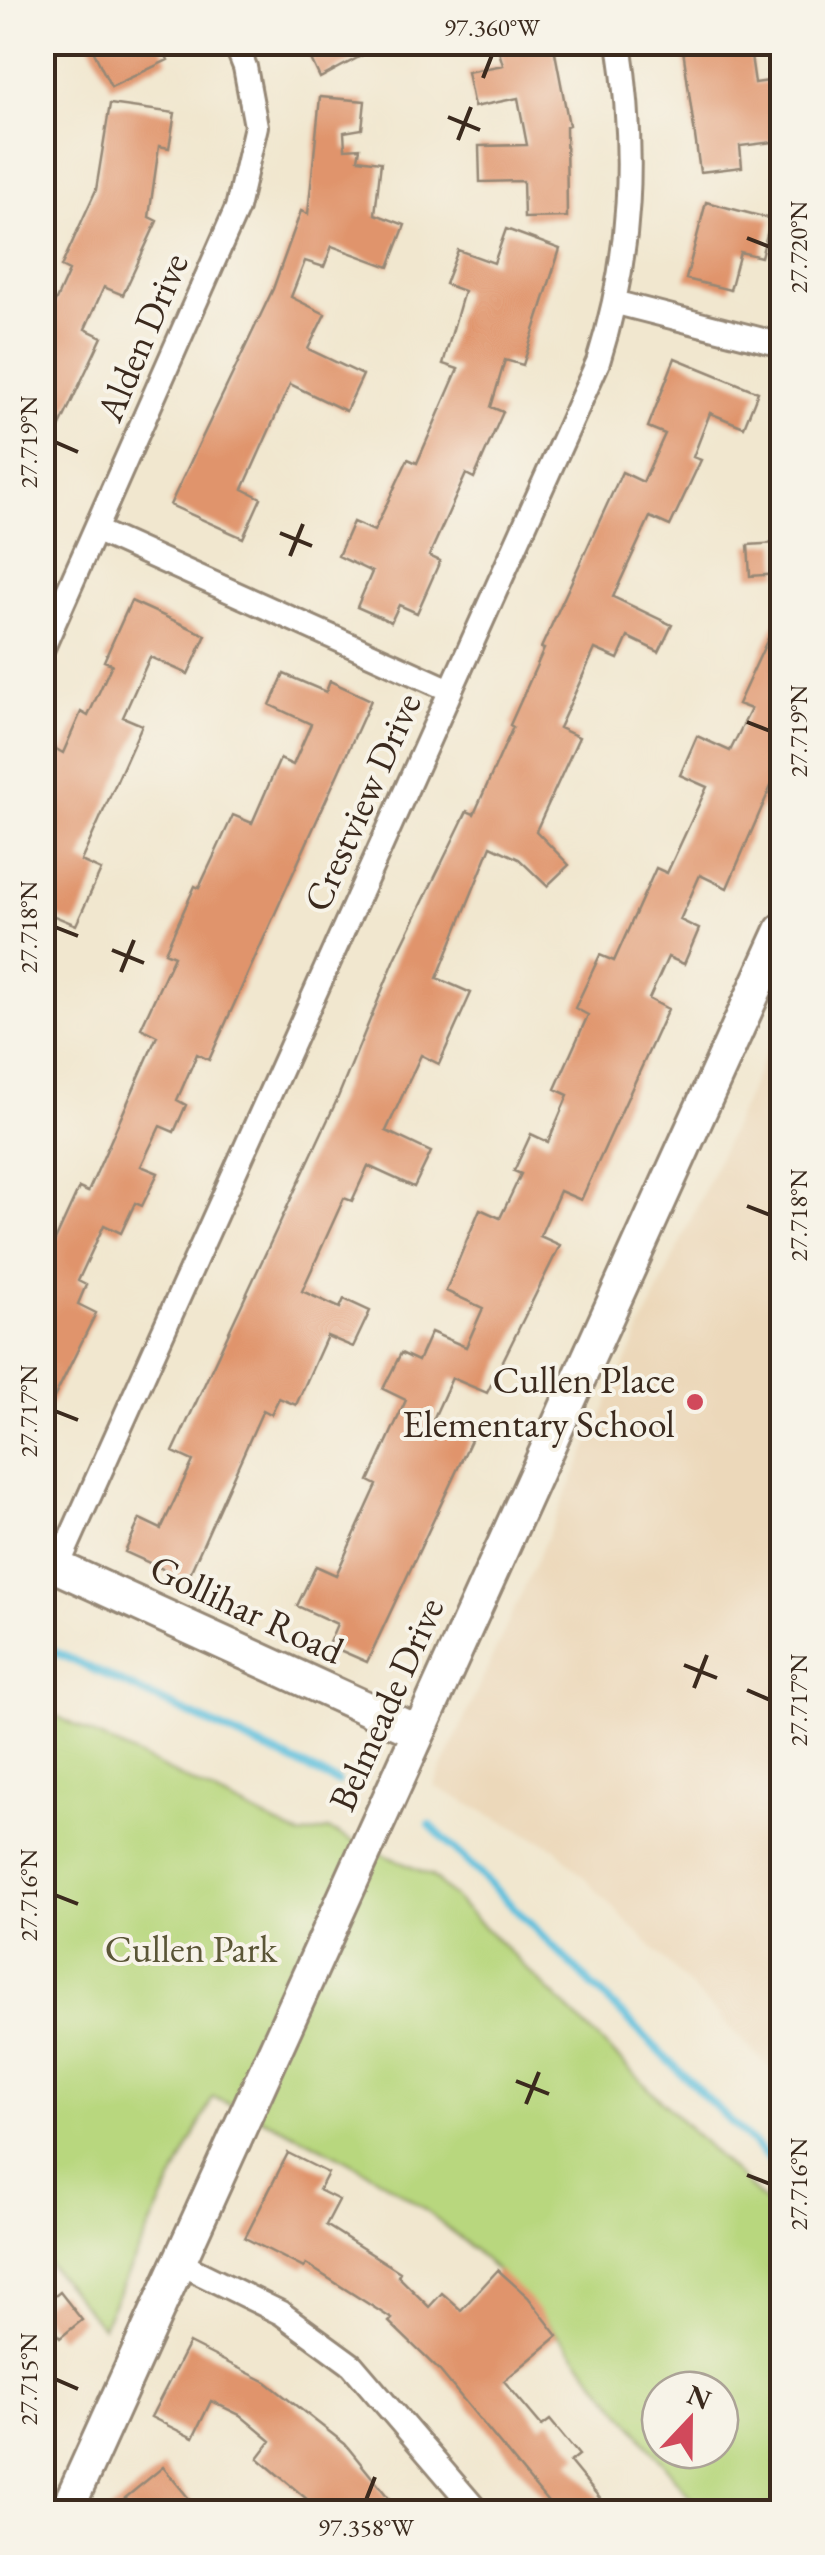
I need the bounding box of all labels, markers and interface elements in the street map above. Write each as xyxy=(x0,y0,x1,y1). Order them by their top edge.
text: 97.360°W xyxy=(444,11,541,43)
text: 27.720°N xyxy=(782,200,814,293)
street label: Alden Drive xyxy=(84,245,199,429)
text: 27.719°N xyxy=(12,395,44,488)
text: 27.719°N xyxy=(782,684,814,777)
street label: Crestview Drive xyxy=(292,685,432,919)
text: 27.718°N xyxy=(12,880,44,973)
text: 27.718°N xyxy=(782,1168,814,1261)
place label: Cullen Place Elementary School xyxy=(402,1355,675,1448)
text: 27.717°N xyxy=(12,1364,44,1457)
marker: Cullen Place Elementary School xyxy=(684,1391,706,1413)
street label: Gollihar Road xyxy=(143,1542,353,1675)
street label: Belmeade Drive xyxy=(317,1589,454,1818)
text: 27.717°N xyxy=(782,1653,814,1746)
text: 27.716°N xyxy=(12,1848,44,1941)
park label: Cullen Park xyxy=(105,1924,278,1973)
text: 27.716°N xyxy=(782,2137,814,2230)
text: 27.715°N xyxy=(12,2332,44,2425)
north arrow xyxy=(640,2370,740,2470)
text: N xyxy=(682,2376,717,2418)
text: 97.358°W xyxy=(318,2511,415,2543)

